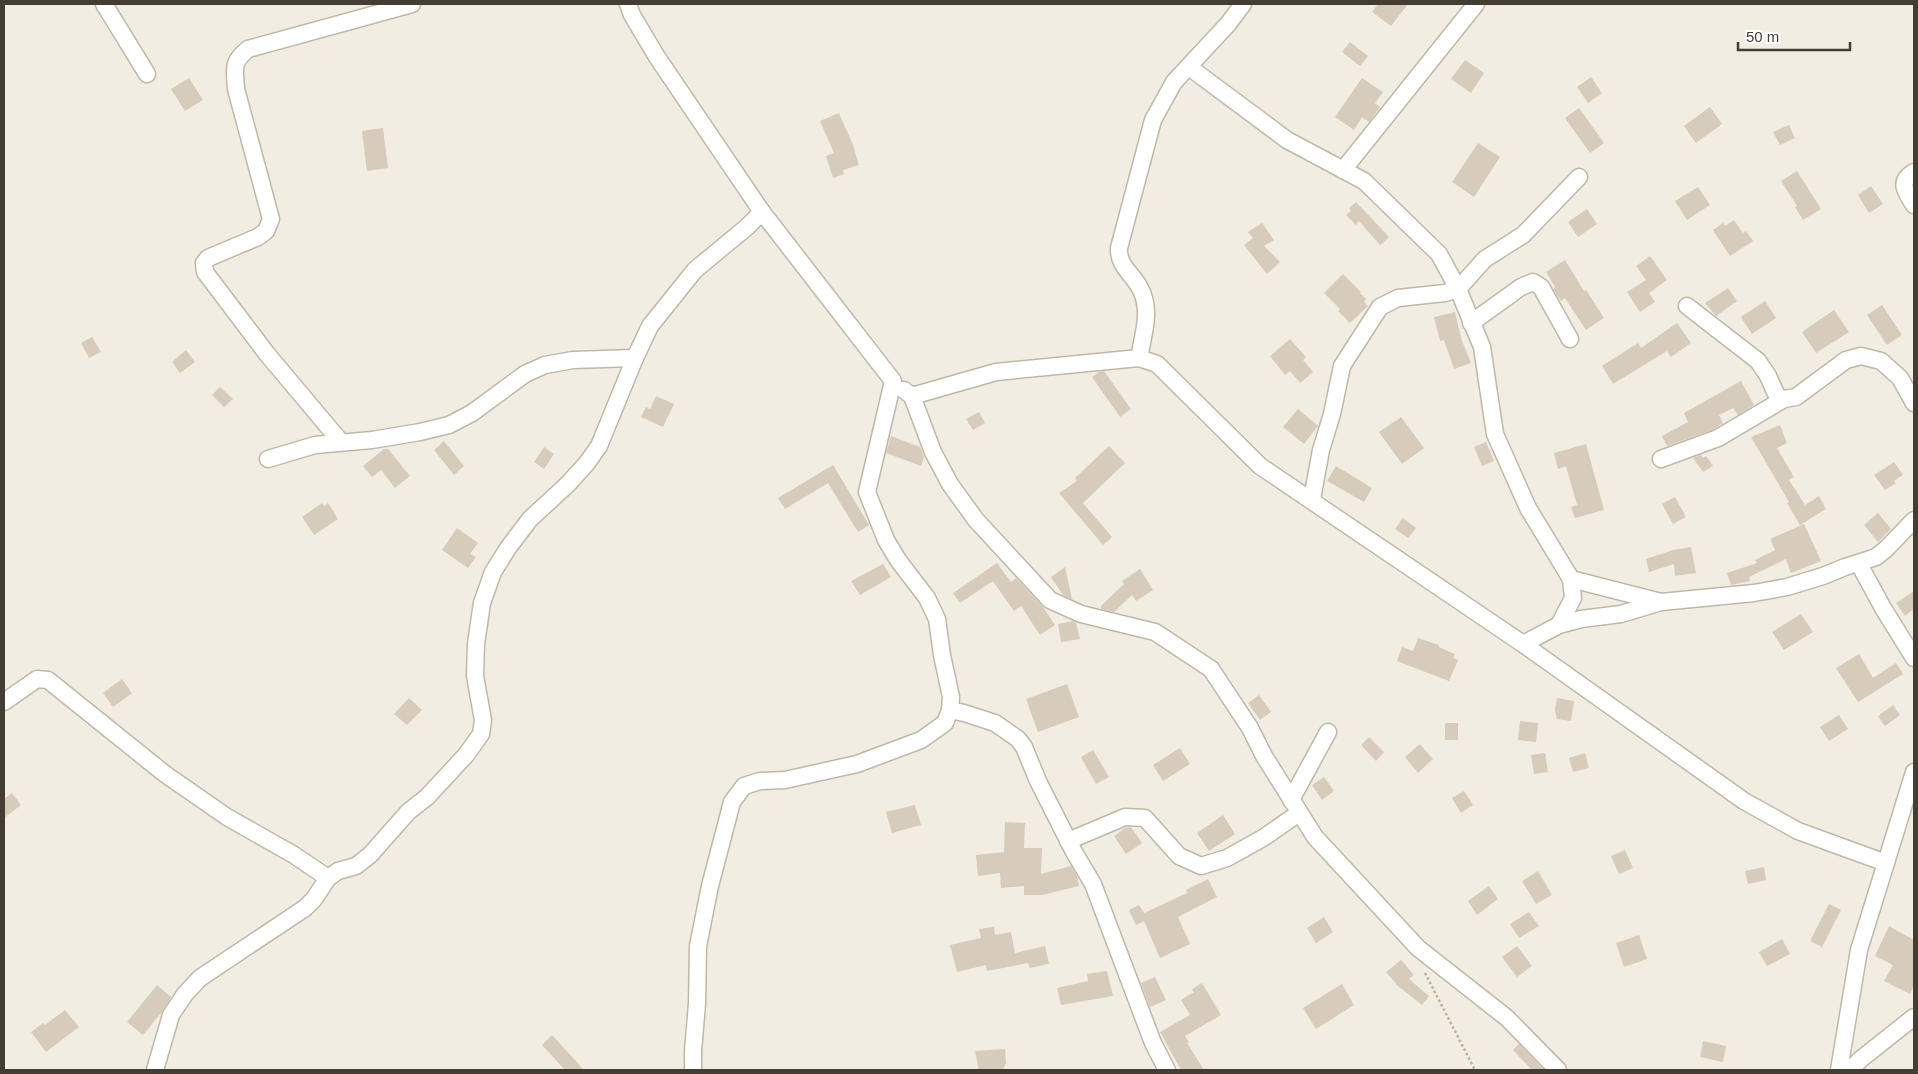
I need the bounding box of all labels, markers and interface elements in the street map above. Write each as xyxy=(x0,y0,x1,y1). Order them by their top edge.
scale bar xyxy=(1738,20,1850,52)
text: 50 m xyxy=(1746,28,1779,45)

